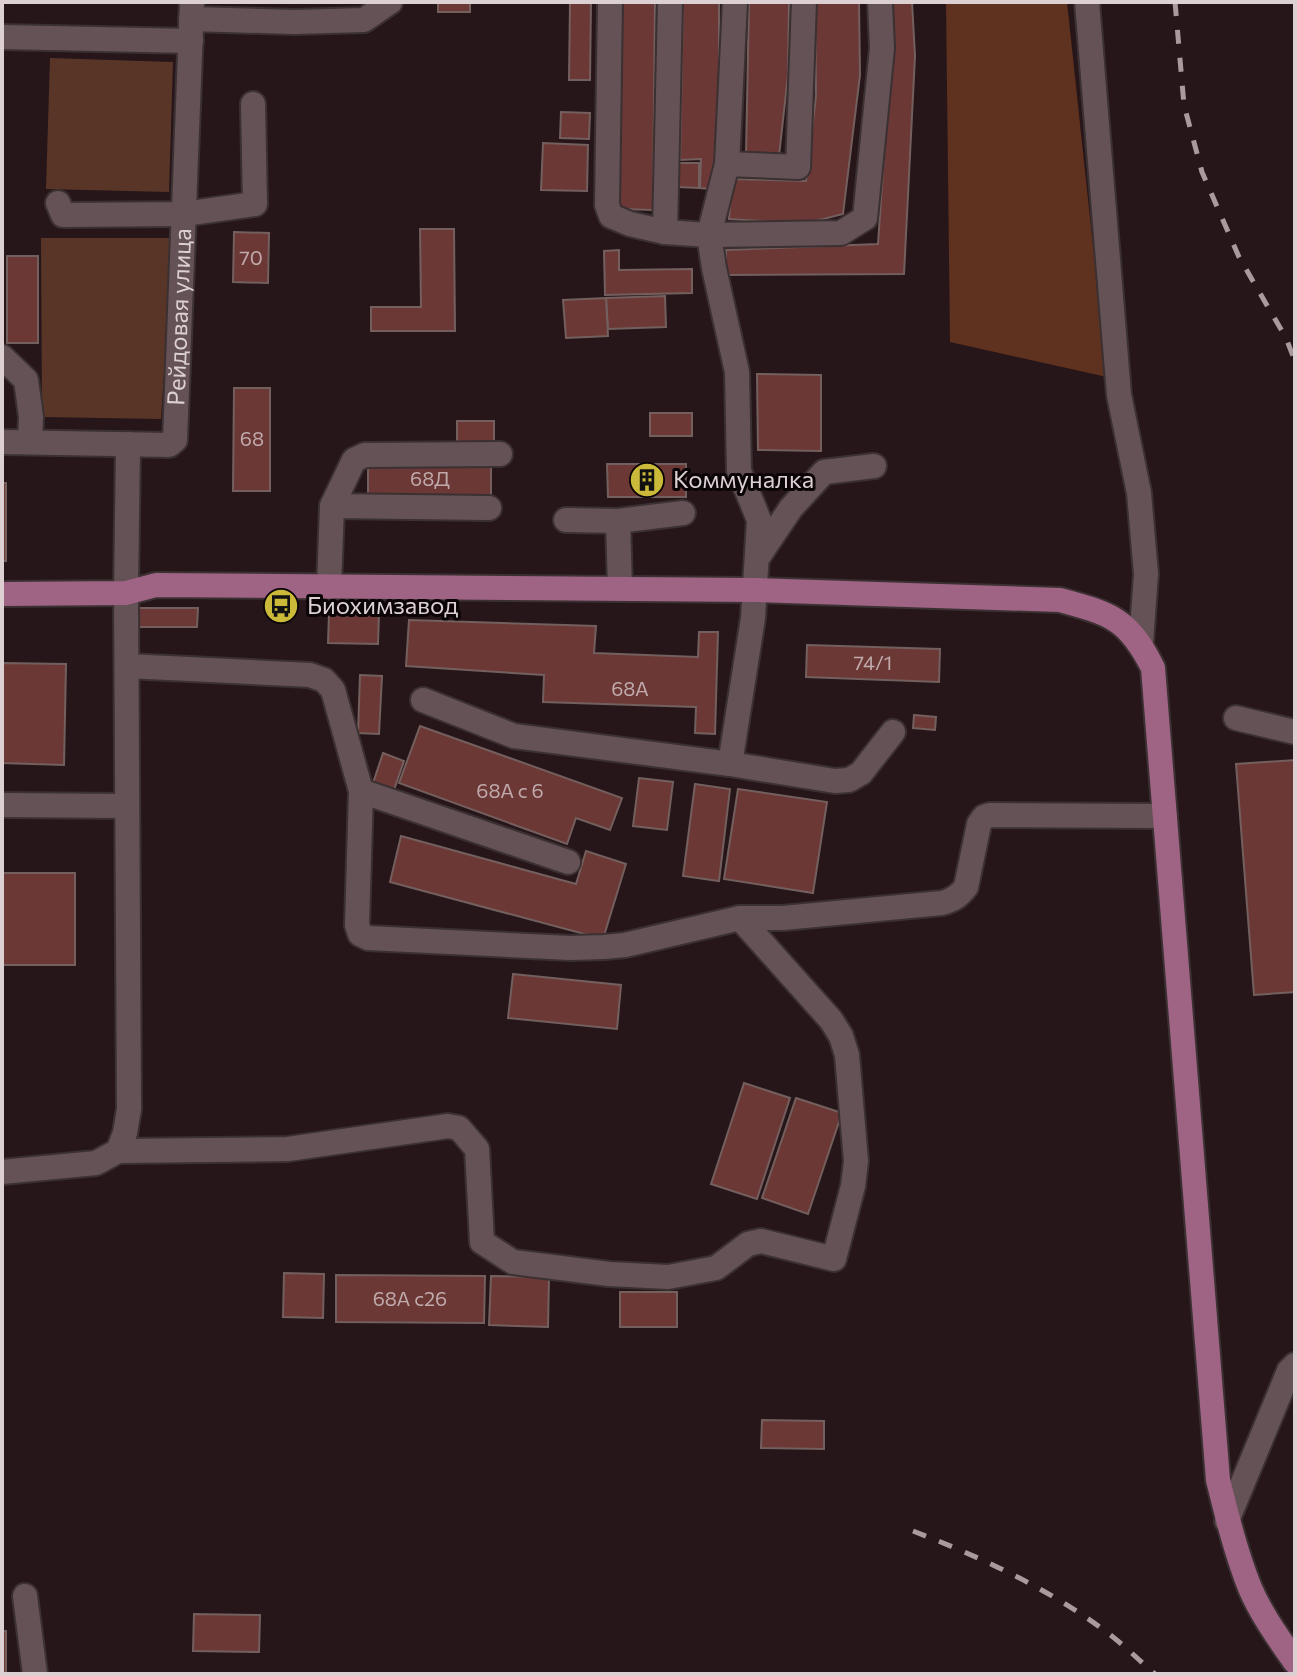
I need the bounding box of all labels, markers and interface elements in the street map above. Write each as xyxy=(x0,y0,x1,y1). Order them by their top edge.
street label: Рейдовая улица xyxy=(160,228,196,406)
house number: 70 xyxy=(239,245,263,269)
house number: 68 xyxy=(240,426,264,450)
building icon: Коммуналка xyxy=(628,461,666,499)
place label: Коммуналка xyxy=(673,464,814,493)
house number: 68Д xyxy=(410,466,450,490)
bus stop icon: Биохимзавод xyxy=(262,587,300,625)
place label: Биохимзавод xyxy=(307,590,458,619)
house number: 74/1 xyxy=(854,650,892,674)
house number: 68А xyxy=(611,676,649,700)
house number: 68А с 6 xyxy=(476,778,544,802)
house number: 68А с26 xyxy=(373,1286,447,1310)

